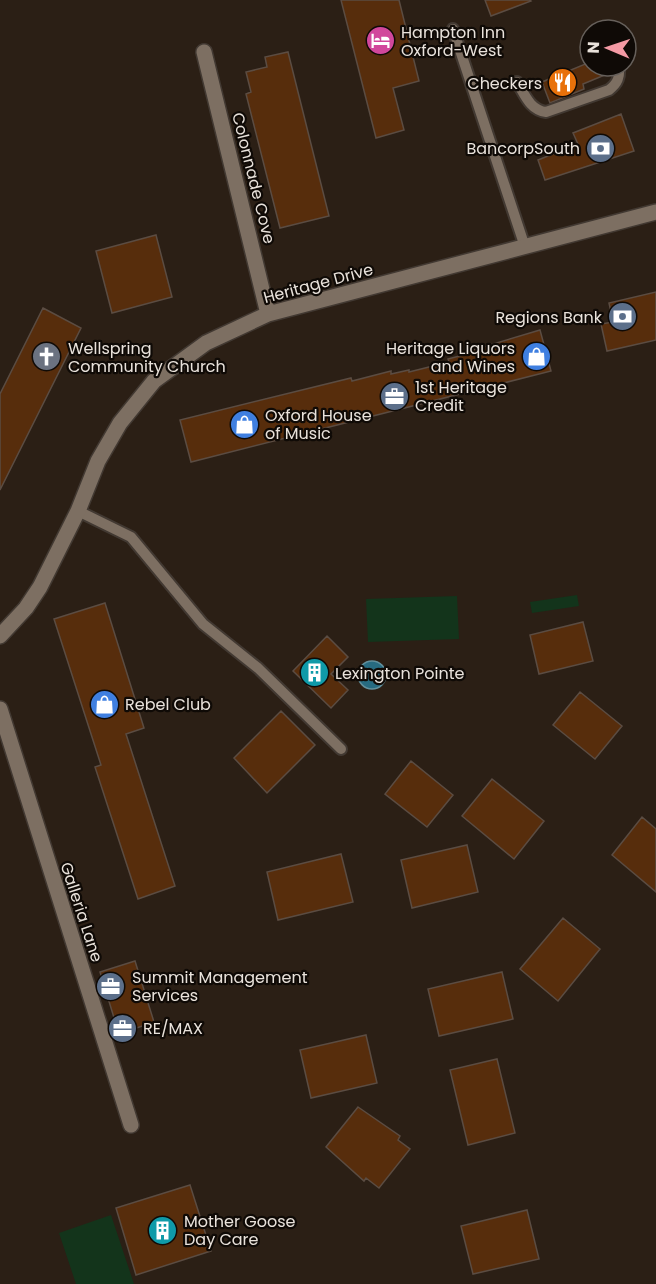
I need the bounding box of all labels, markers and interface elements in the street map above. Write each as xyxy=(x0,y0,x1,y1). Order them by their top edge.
north arrow xyxy=(578,18,638,78)
place label: Hampton Inn Oxford-West xyxy=(401,21,505,62)
hotel icon: Hampton Inn Oxford-West xyxy=(364,25,396,57)
text: N xyxy=(582,41,605,54)
restaurant icon: Checkers xyxy=(547,67,579,99)
place label: Checkers xyxy=(467,72,542,95)
street label: Colonnade Cove xyxy=(226,110,281,246)
bank icon: BancorpSouth xyxy=(585,132,617,164)
place label: BancorpSouth xyxy=(466,137,580,160)
street label: Heritage Drive xyxy=(261,258,376,309)
bank icon: Regions Bank xyxy=(607,301,639,333)
place label: Regions Bank xyxy=(495,306,603,329)
place label: Wellspring Community Church xyxy=(68,337,226,378)
place label: Heritage Liquors and Wines xyxy=(386,337,515,378)
church icon: Wellspring Community Church xyxy=(31,341,63,373)
shop icon: Heritage Liquors and Wines xyxy=(520,341,552,373)
place label: 1st Heritage Credit xyxy=(415,376,507,417)
office icon: 1st Heritage Credit xyxy=(378,380,410,412)
place label: Oxford House of Music xyxy=(265,404,372,445)
shop icon: Oxford House of Music xyxy=(228,408,260,440)
building icon: Lexington Pointe xyxy=(298,657,330,689)
place label: Lexington Pointe xyxy=(335,662,465,685)
shop icon: Rebel Club xyxy=(88,688,120,720)
place label: Rebel Club xyxy=(125,693,211,716)
street label: Galleria Lane xyxy=(55,859,109,965)
place label: Summit Management Services xyxy=(132,966,308,1007)
office icon: Summit Management Services xyxy=(95,970,127,1002)
office icon: RE/MAX xyxy=(106,1012,138,1044)
place label: RE/MAX xyxy=(143,1017,203,1040)
place label: Mother Goose Day Care xyxy=(184,1210,296,1251)
building icon: Mother Goose Day Care xyxy=(147,1214,179,1246)

